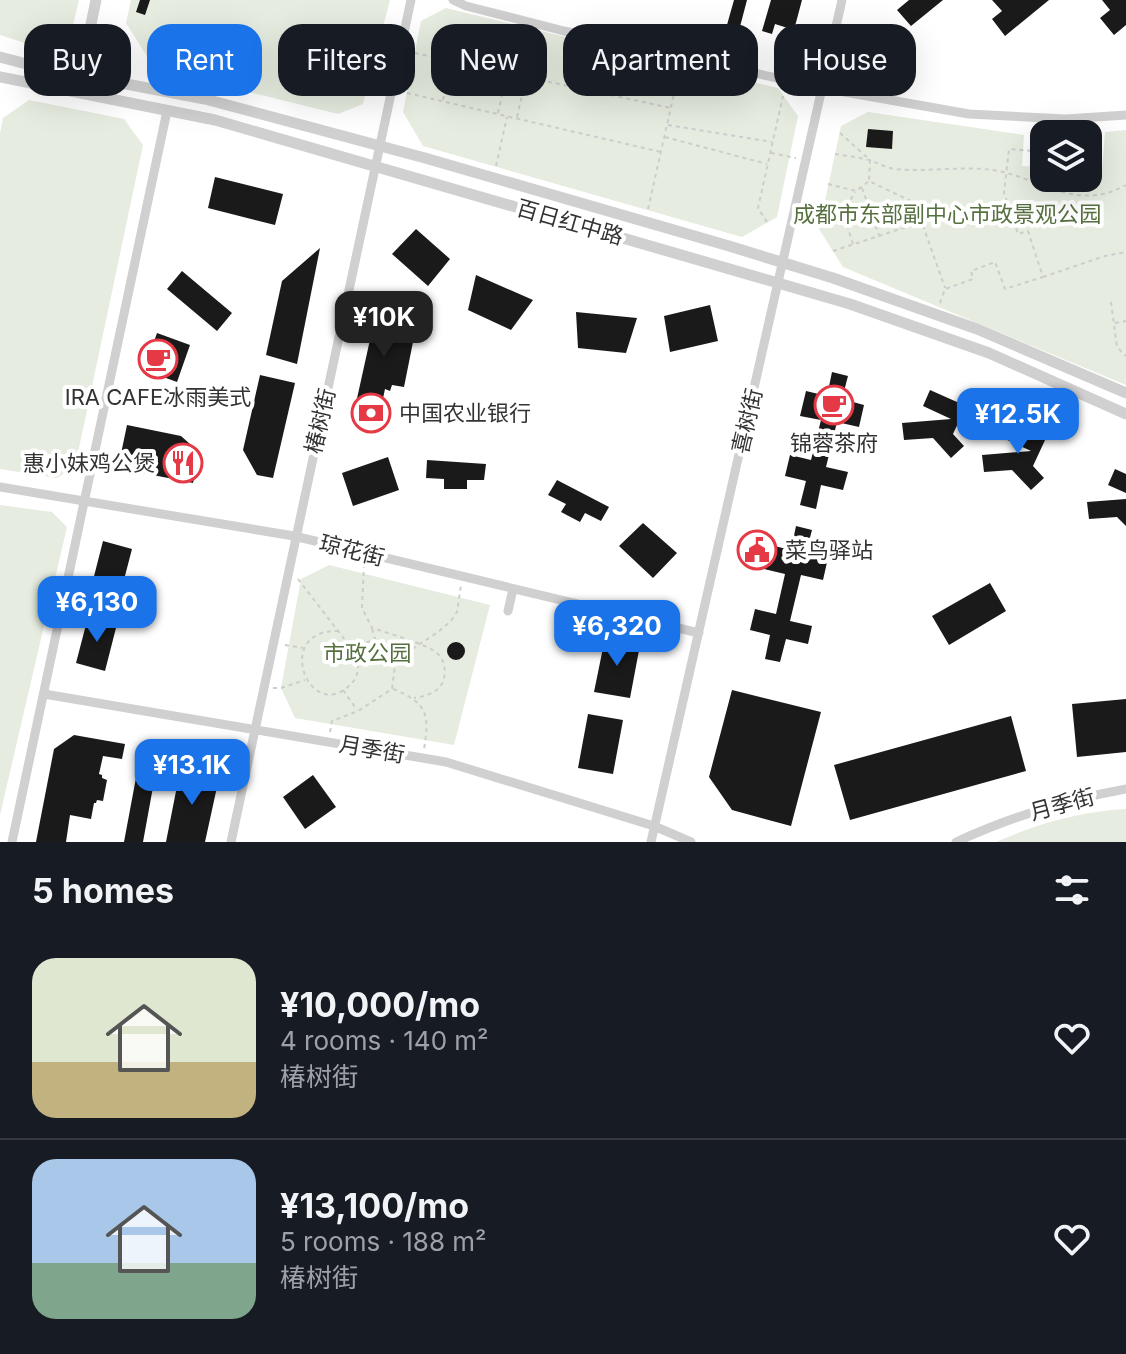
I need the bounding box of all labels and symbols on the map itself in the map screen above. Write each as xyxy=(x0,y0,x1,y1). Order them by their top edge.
street label: 百日红中路 xyxy=(514,194,626,250)
park label: 成都市东部副中心市政景观公园 xyxy=(793,201,1101,227)
pin: ¥10K xyxy=(337,291,431,359)
cafe icon: IRA CAFE冰雨美式 xyxy=(137,338,179,380)
place label: IRA CAFE冰雨美式 xyxy=(65,384,251,410)
cafe icon: 锦蓉茶府 xyxy=(813,384,855,426)
street label: 椿树街 xyxy=(300,386,340,456)
street label: 喜树街 xyxy=(727,386,767,456)
pin: ¥12.5K xyxy=(953,388,1083,456)
bank icon: 中国农业银行 xyxy=(350,392,392,434)
place label: 中国农业银行 xyxy=(399,400,531,426)
place label: 锦蓉茶府 xyxy=(790,430,878,456)
restaurant icon: 惠小妹鸡公煲 xyxy=(162,442,204,484)
place label: 惠小妹鸡公煲 xyxy=(23,450,155,476)
street label: 琼花街 xyxy=(317,529,387,571)
public building icon: 菜鸟驿站 xyxy=(736,529,778,571)
place label: 菜鸟驿站 xyxy=(785,537,873,563)
pin: ¥6,130 xyxy=(32,576,162,644)
pin: ¥6,320 xyxy=(552,600,682,668)
park label: 市政公园 xyxy=(323,640,411,666)
street label: 月季街 xyxy=(337,730,407,768)
pin: ¥13.1K xyxy=(127,739,257,807)
street label: 月季街 xyxy=(1027,783,1097,825)

